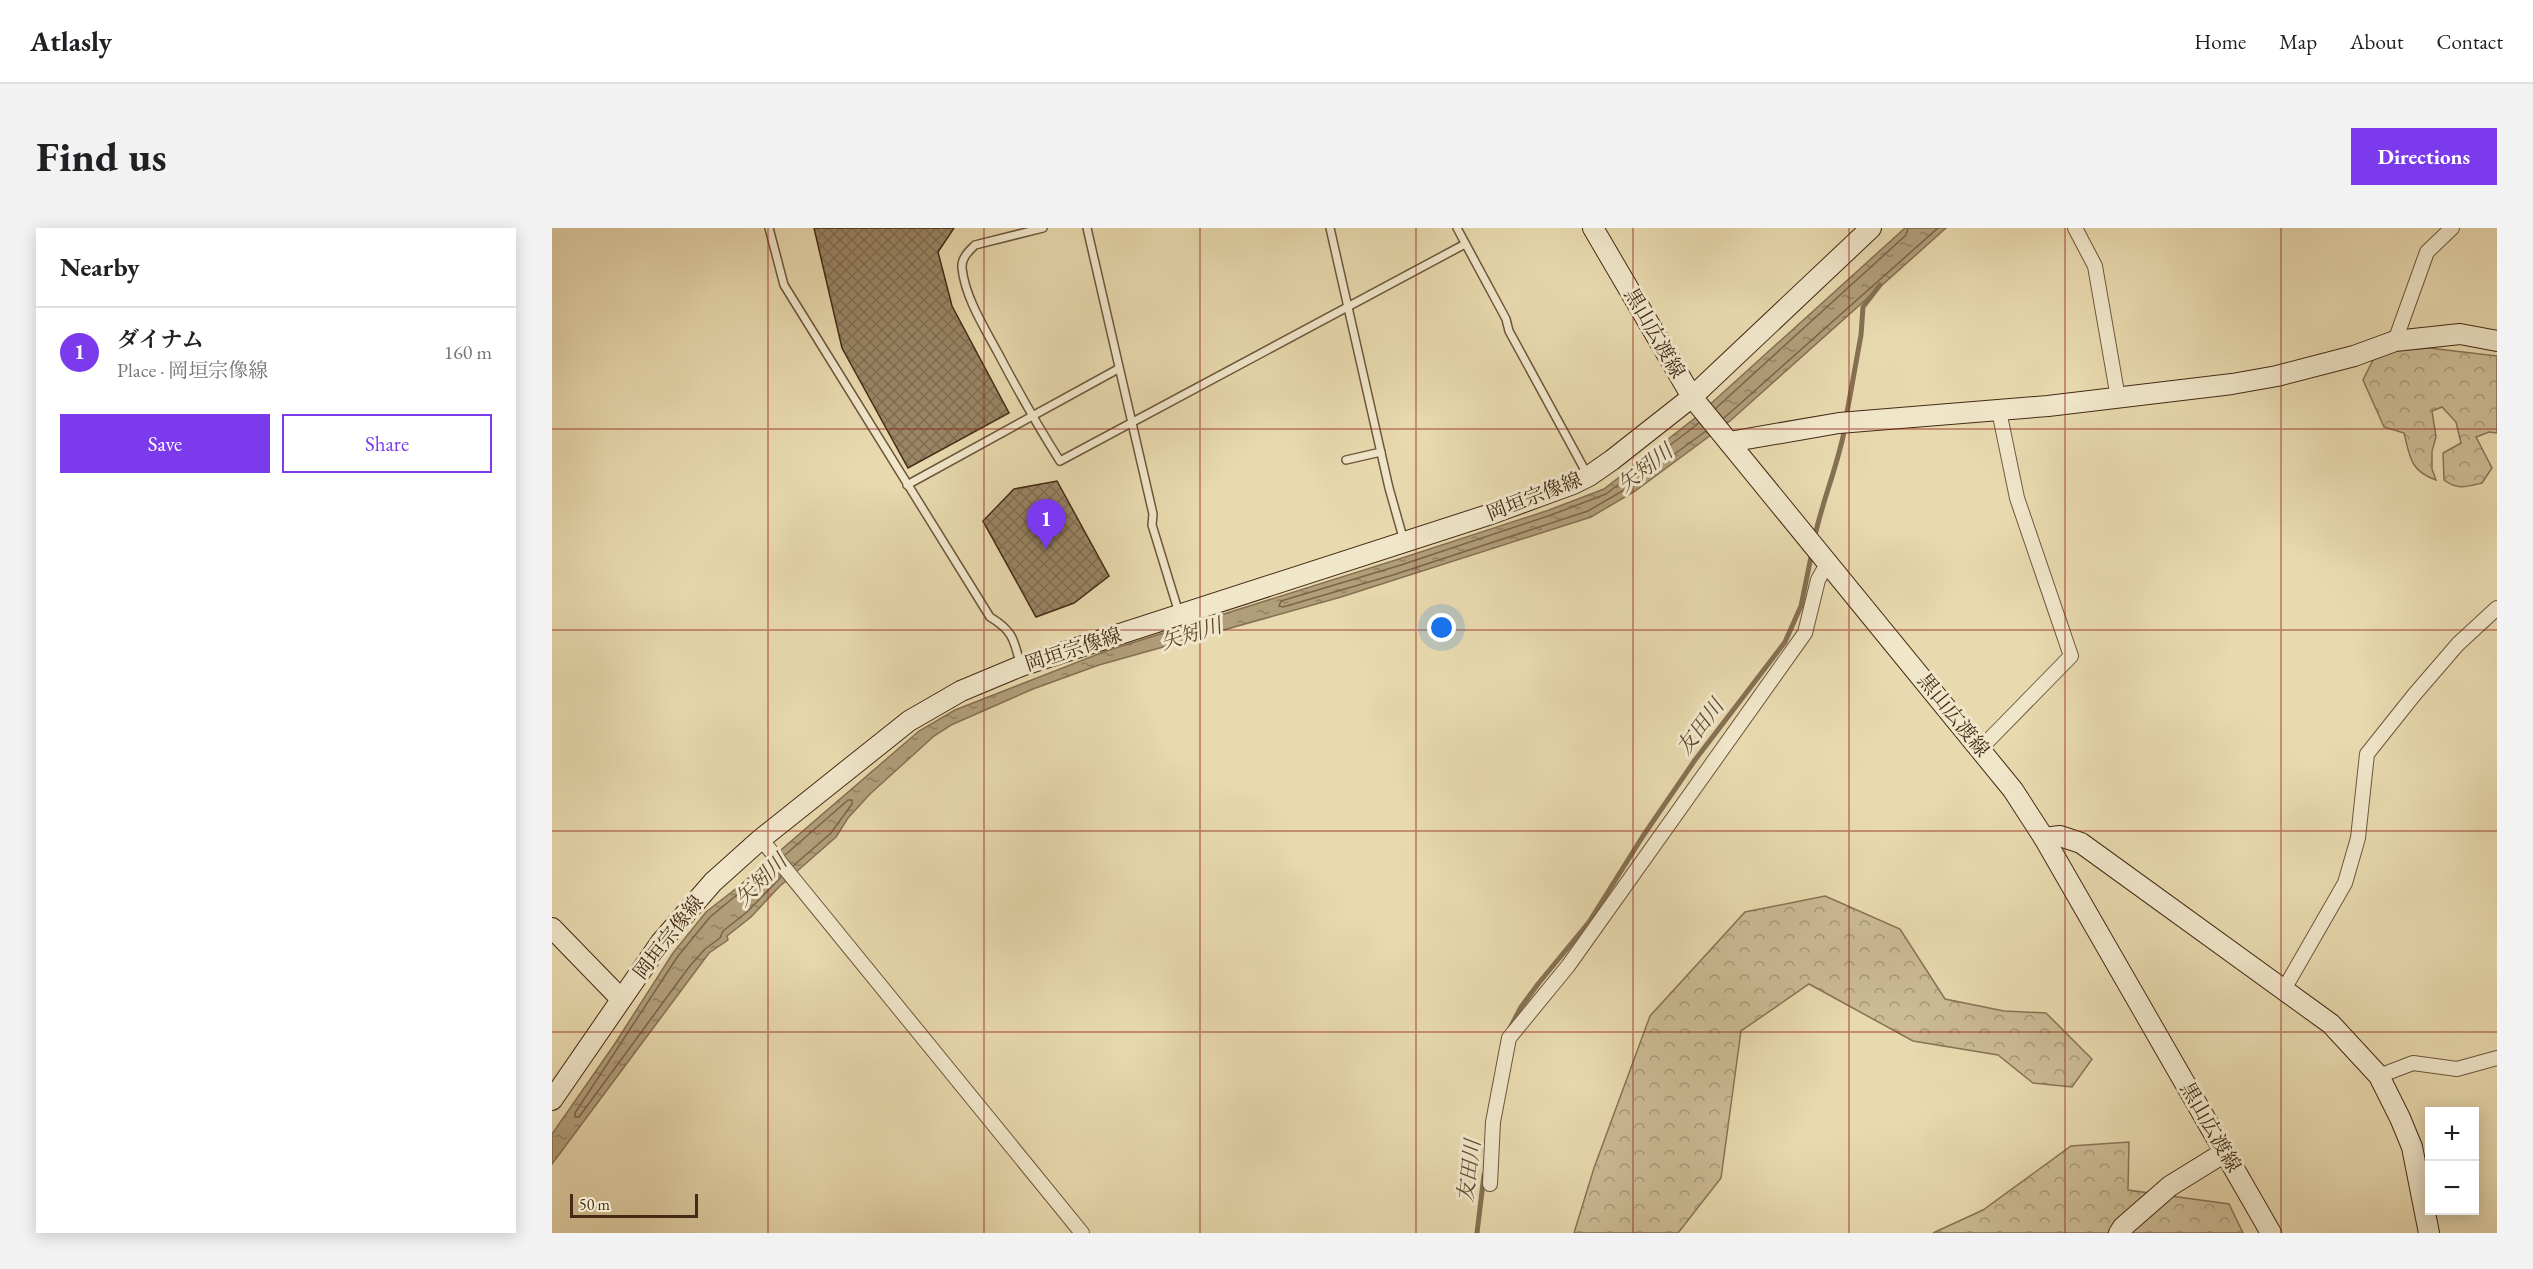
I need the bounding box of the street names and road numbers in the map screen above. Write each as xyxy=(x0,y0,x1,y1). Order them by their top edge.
street label: 黒山広渡線 xyxy=(1619,283,1691,383)
street label: 岡垣宗像線 xyxy=(1483,466,1585,526)
street label: 岡垣宗像線 xyxy=(1021,621,1125,677)
street label: 黒山広渡線 xyxy=(1912,668,1996,762)
street label: 岡垣宗像線 xyxy=(627,890,709,984)
street label: 黒山広渡線 xyxy=(2175,1077,2247,1177)

